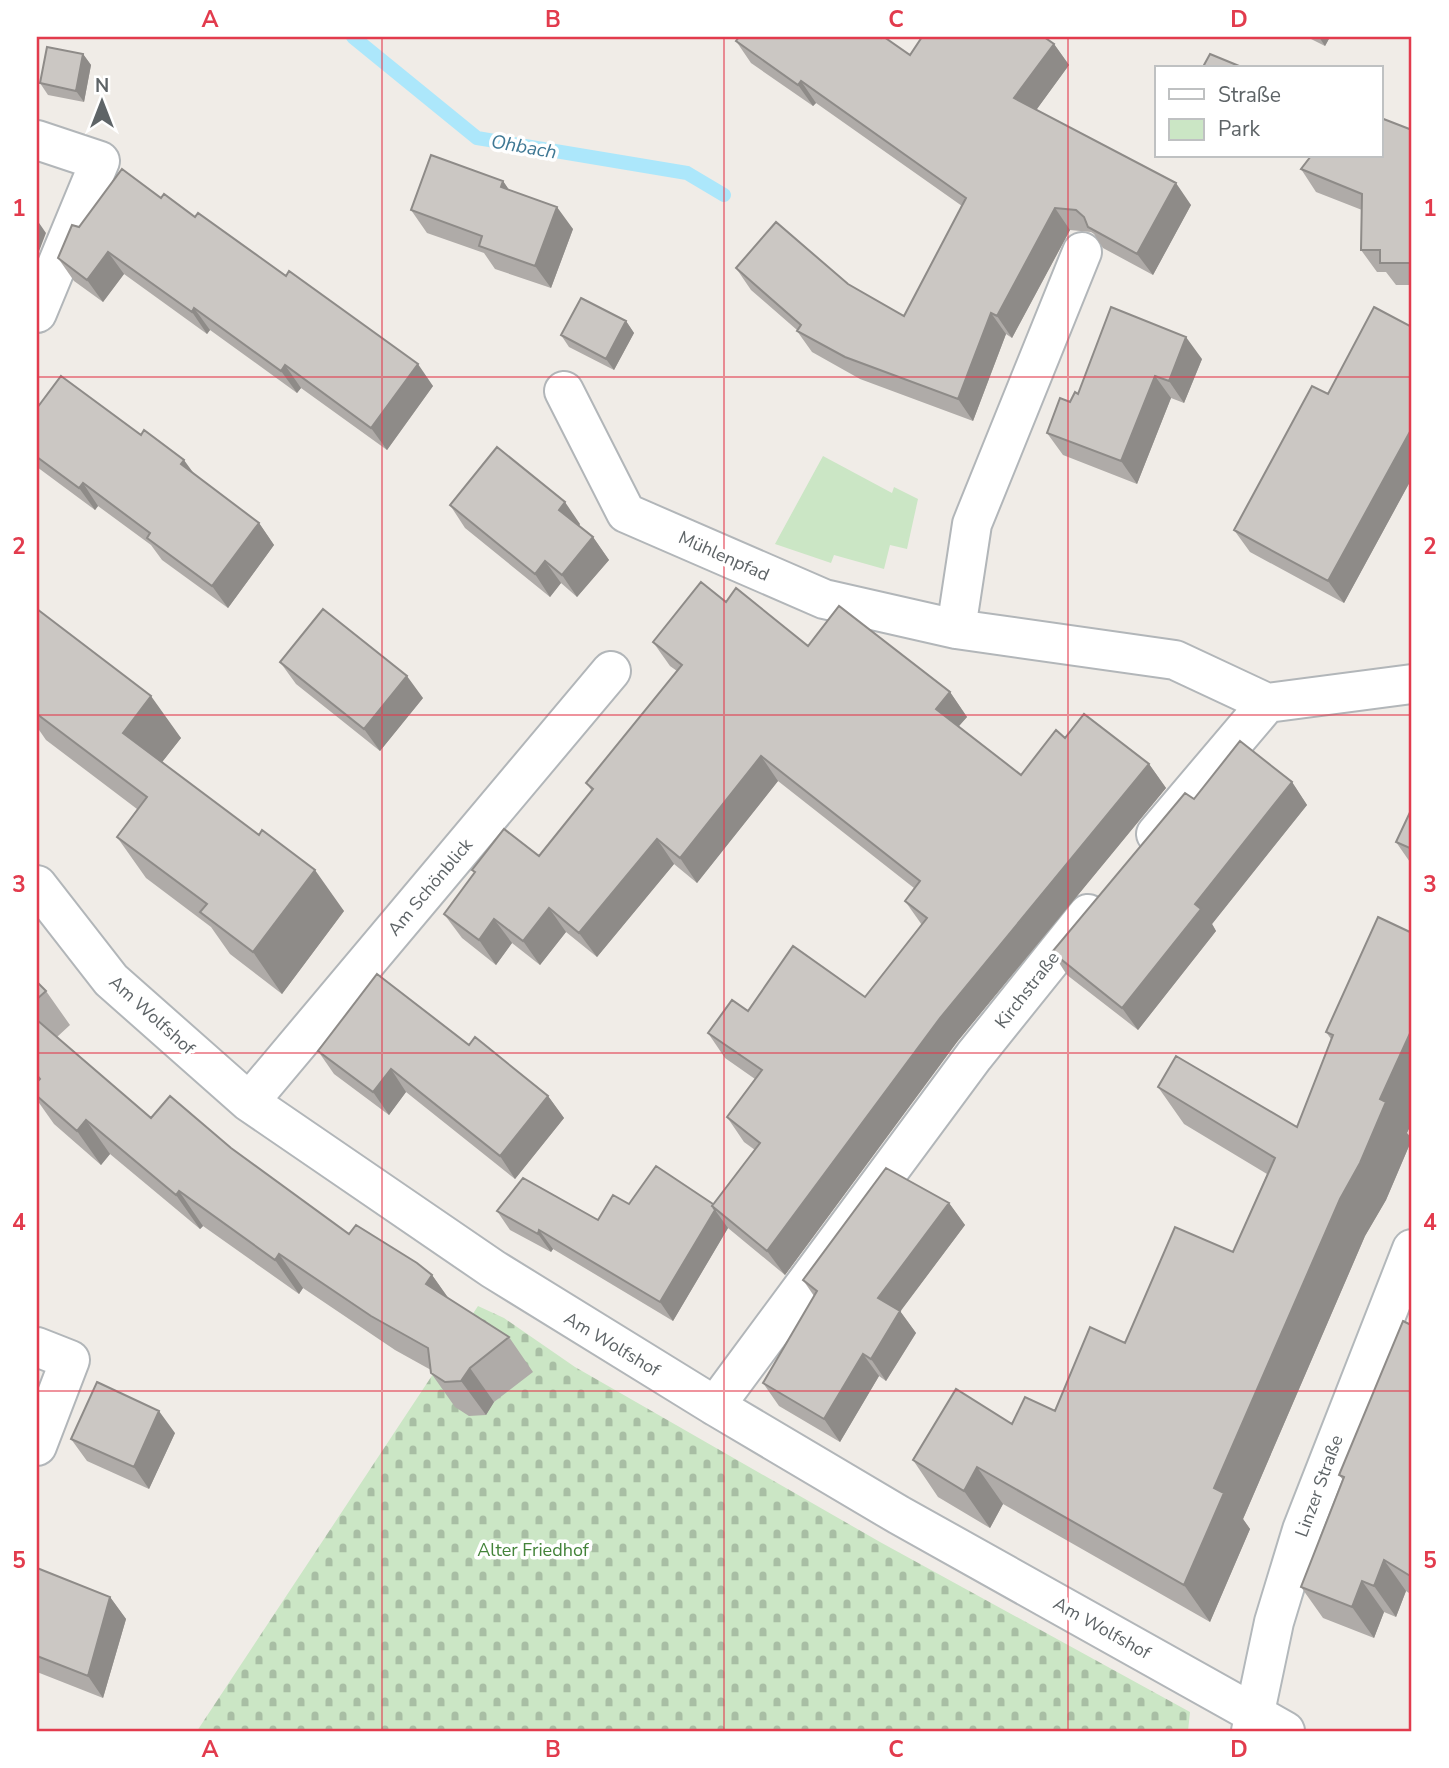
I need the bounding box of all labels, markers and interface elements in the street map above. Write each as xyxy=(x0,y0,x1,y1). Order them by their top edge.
text: A xyxy=(201,4,219,35)
text: B xyxy=(545,4,561,35)
text: C xyxy=(888,4,904,35)
text: D xyxy=(1230,4,1248,35)
north arrow xyxy=(66,66,136,136)
legend xyxy=(1155,66,1382,158)
text: N xyxy=(95,73,109,99)
text: Straße xyxy=(1218,81,1281,109)
text: Park xyxy=(1218,115,1260,143)
water label: Ohbach xyxy=(489,128,559,166)
text: 1 xyxy=(12,193,26,224)
text: 1 xyxy=(1423,193,1437,224)
street label: Mühlenpfad xyxy=(675,525,773,587)
text: 2 xyxy=(12,531,26,562)
text: 2 xyxy=(1423,531,1437,562)
street label: Am Schönblick xyxy=(382,832,479,941)
text: 3 xyxy=(12,869,26,900)
text: 3 xyxy=(1423,869,1437,900)
street label: Kirchstraße xyxy=(989,946,1065,1034)
street label: Am Wolfshof xyxy=(104,970,201,1061)
text: 4 xyxy=(12,1207,26,1238)
text: 4 xyxy=(1423,1207,1437,1238)
street label: Am Wolfshof xyxy=(560,1306,665,1383)
street label: Linzer Straße xyxy=(1289,1432,1349,1540)
park label: Alter Friedhof xyxy=(477,1538,590,1562)
text: 5 xyxy=(12,1545,26,1576)
text: 5 xyxy=(1423,1545,1437,1576)
street label: Am Wolfshof xyxy=(1049,1591,1156,1665)
text: A xyxy=(201,1734,219,1765)
text: B xyxy=(545,1734,561,1765)
text: C xyxy=(888,1734,904,1765)
text: D xyxy=(1230,1734,1248,1765)

